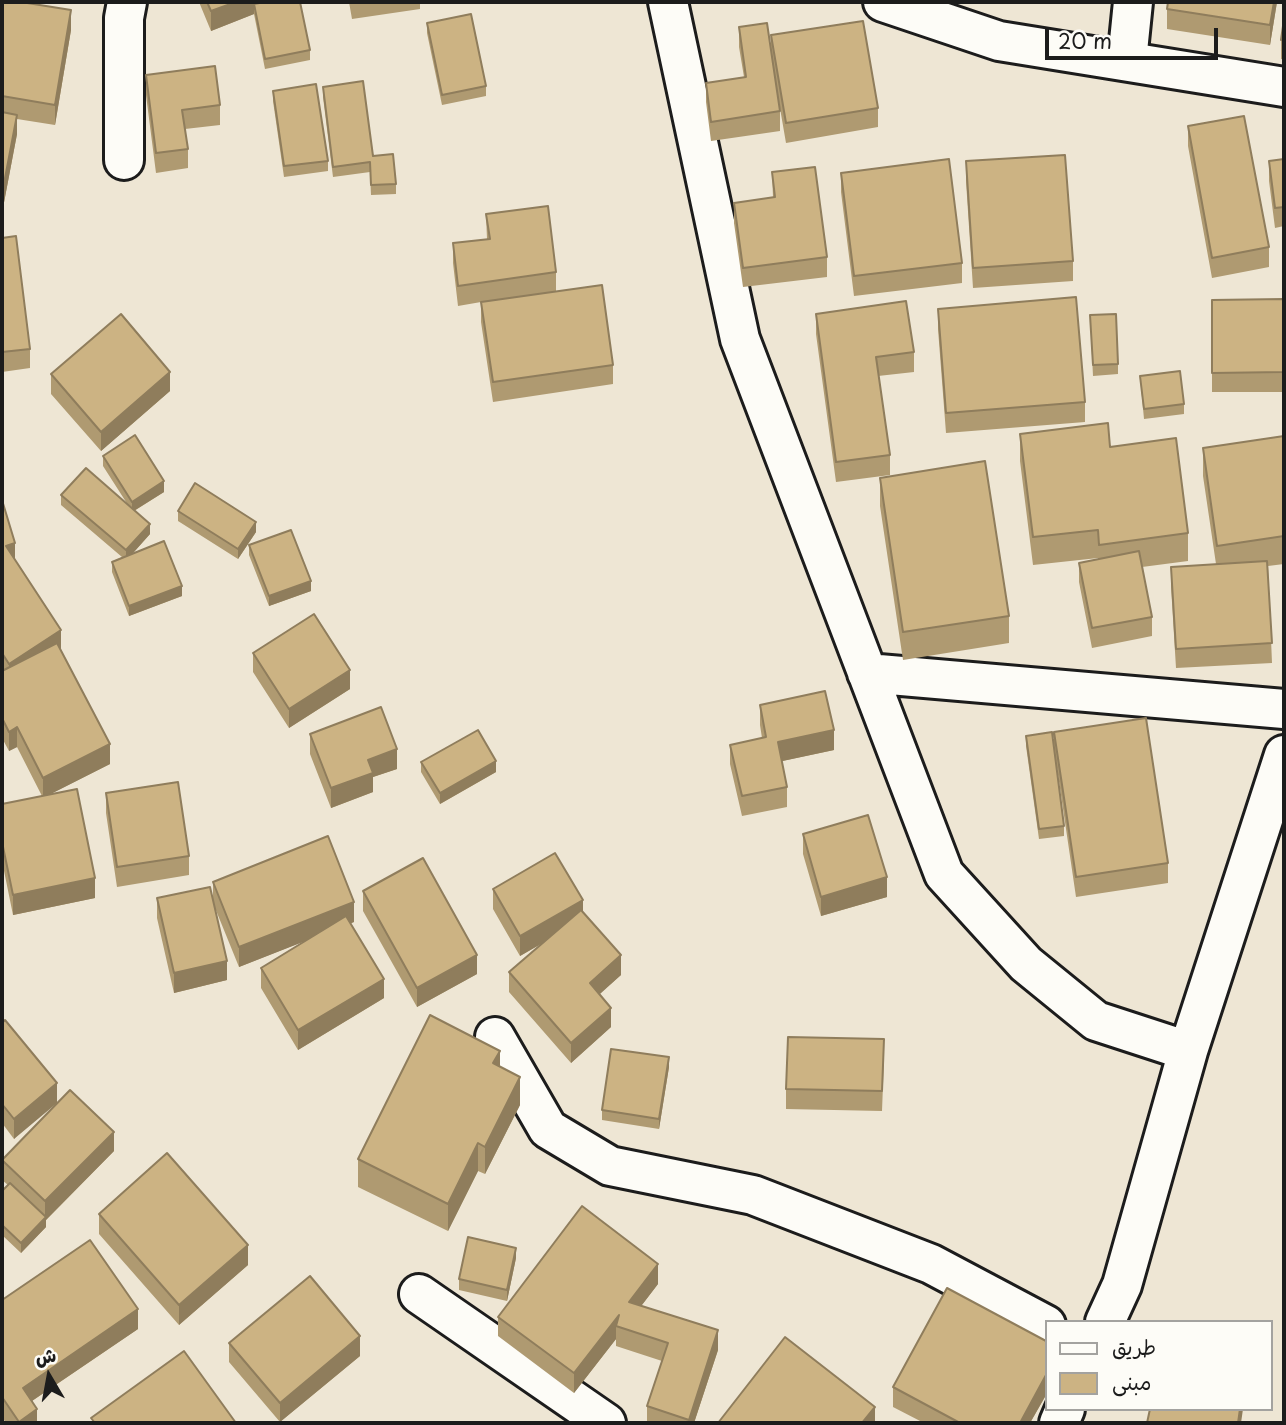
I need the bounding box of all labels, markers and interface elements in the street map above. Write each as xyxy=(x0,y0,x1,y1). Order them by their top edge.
scale bar xyxy=(1048,14,1221,58)
text: 20 m xyxy=(1058,24,1112,56)
legend xyxy=(1044,1320,1272,1411)
text: طريق xyxy=(1112,1330,1156,1362)
text: ش xyxy=(33,1340,58,1371)
north arrow xyxy=(14,1341,84,1411)
text: مبنى xyxy=(1112,1365,1151,1397)

